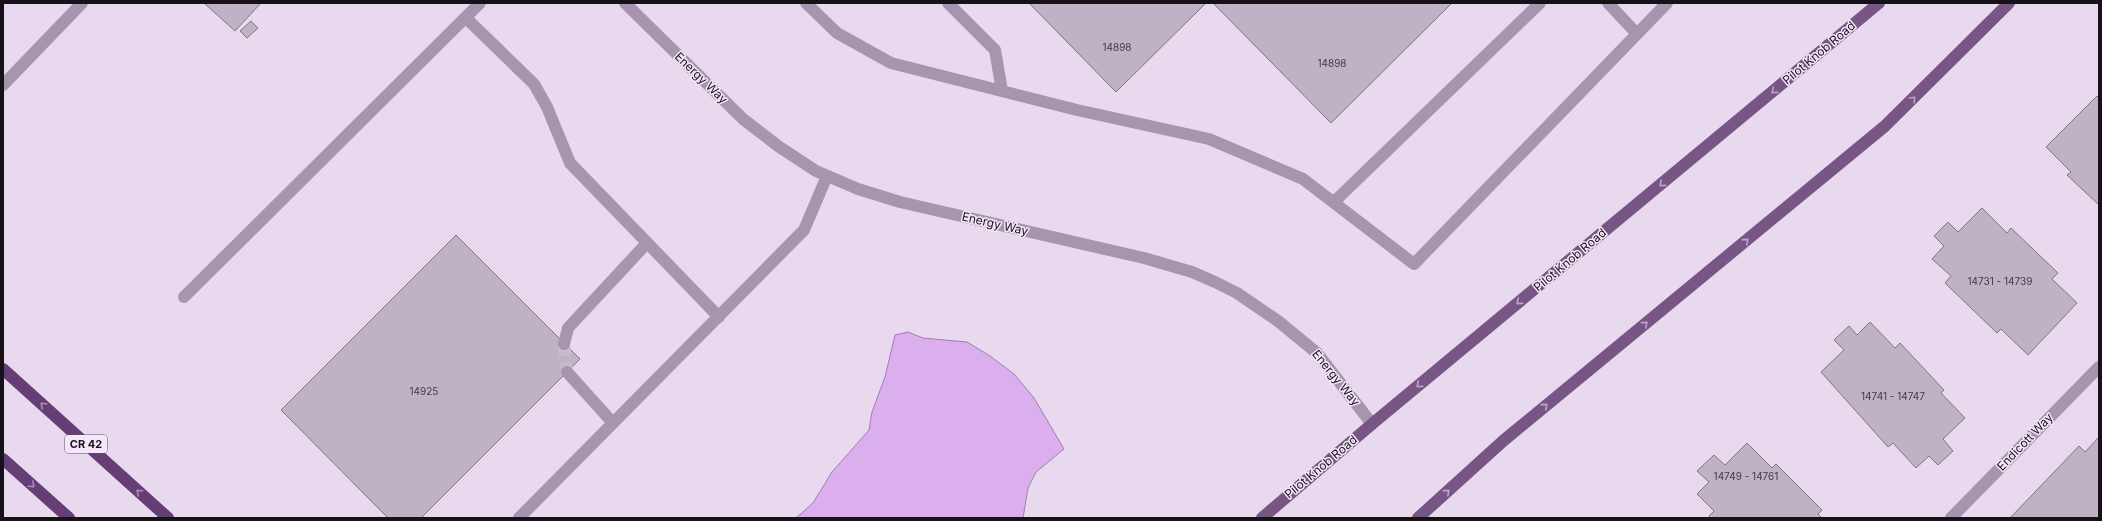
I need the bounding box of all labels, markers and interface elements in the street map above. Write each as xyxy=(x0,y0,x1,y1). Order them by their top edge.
street label: Pilot Knob Road xyxy=(1779,18,1858,87)
house number: 14898 xyxy=(1102,41,1132,53)
street label: Energy Way xyxy=(672,49,731,107)
house number: 14898 xyxy=(1317,57,1347,69)
one-way arrow xyxy=(1771,86,1778,93)
one-way arrow xyxy=(1908,96,1916,104)
one-way arrow xyxy=(1659,179,1666,186)
street label: Energy Way xyxy=(960,209,1030,238)
street label: Pilot Knob Road xyxy=(1530,225,1609,294)
one-way arrow xyxy=(1741,239,1748,246)
house number: 14731 - 14739 xyxy=(1968,275,2032,287)
one-way arrow xyxy=(1516,298,1523,305)
one-way arrow xyxy=(1641,321,1648,328)
street label: Energy Way xyxy=(1309,347,1364,409)
one-way arrow xyxy=(1416,381,1423,388)
house number: 14925 xyxy=(410,385,438,397)
house number: 14741 - 14747 xyxy=(1861,390,1925,402)
one-way arrow xyxy=(40,403,47,410)
one-way arrow xyxy=(1541,404,1548,411)
street label: Endicott Way xyxy=(1994,410,2056,474)
street label: Pilot Knob Road xyxy=(1281,432,1360,501)
road number: CR 42 xyxy=(65,435,107,453)
house number: 14749 - 14761 xyxy=(1714,470,1778,482)
one-way arrow xyxy=(27,480,35,488)
one-way arrow xyxy=(136,489,144,497)
one-way arrow xyxy=(1442,489,1450,497)

